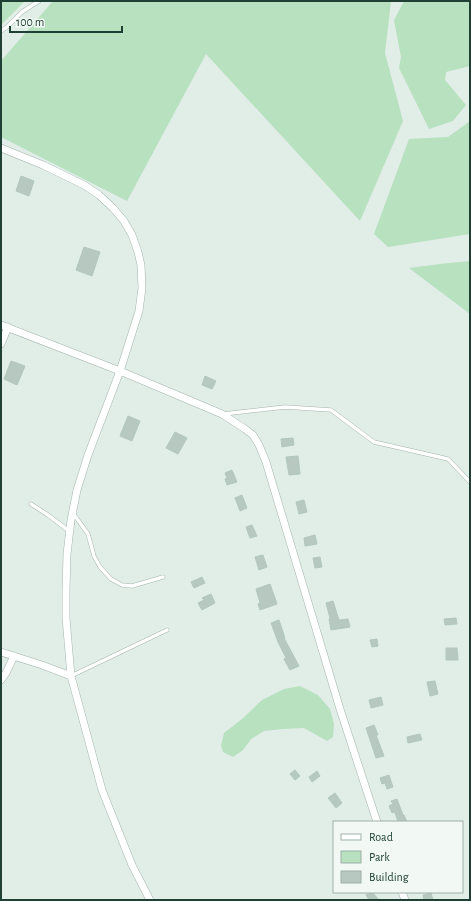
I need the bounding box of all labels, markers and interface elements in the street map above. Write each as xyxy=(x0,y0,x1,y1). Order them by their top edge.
scale bar xyxy=(10,8,122,34)
text: 100 m xyxy=(16,16,44,28)
legend xyxy=(333,821,463,893)
text: Road xyxy=(369,831,393,843)
text: Park xyxy=(369,851,390,863)
text: Building xyxy=(369,871,409,883)

